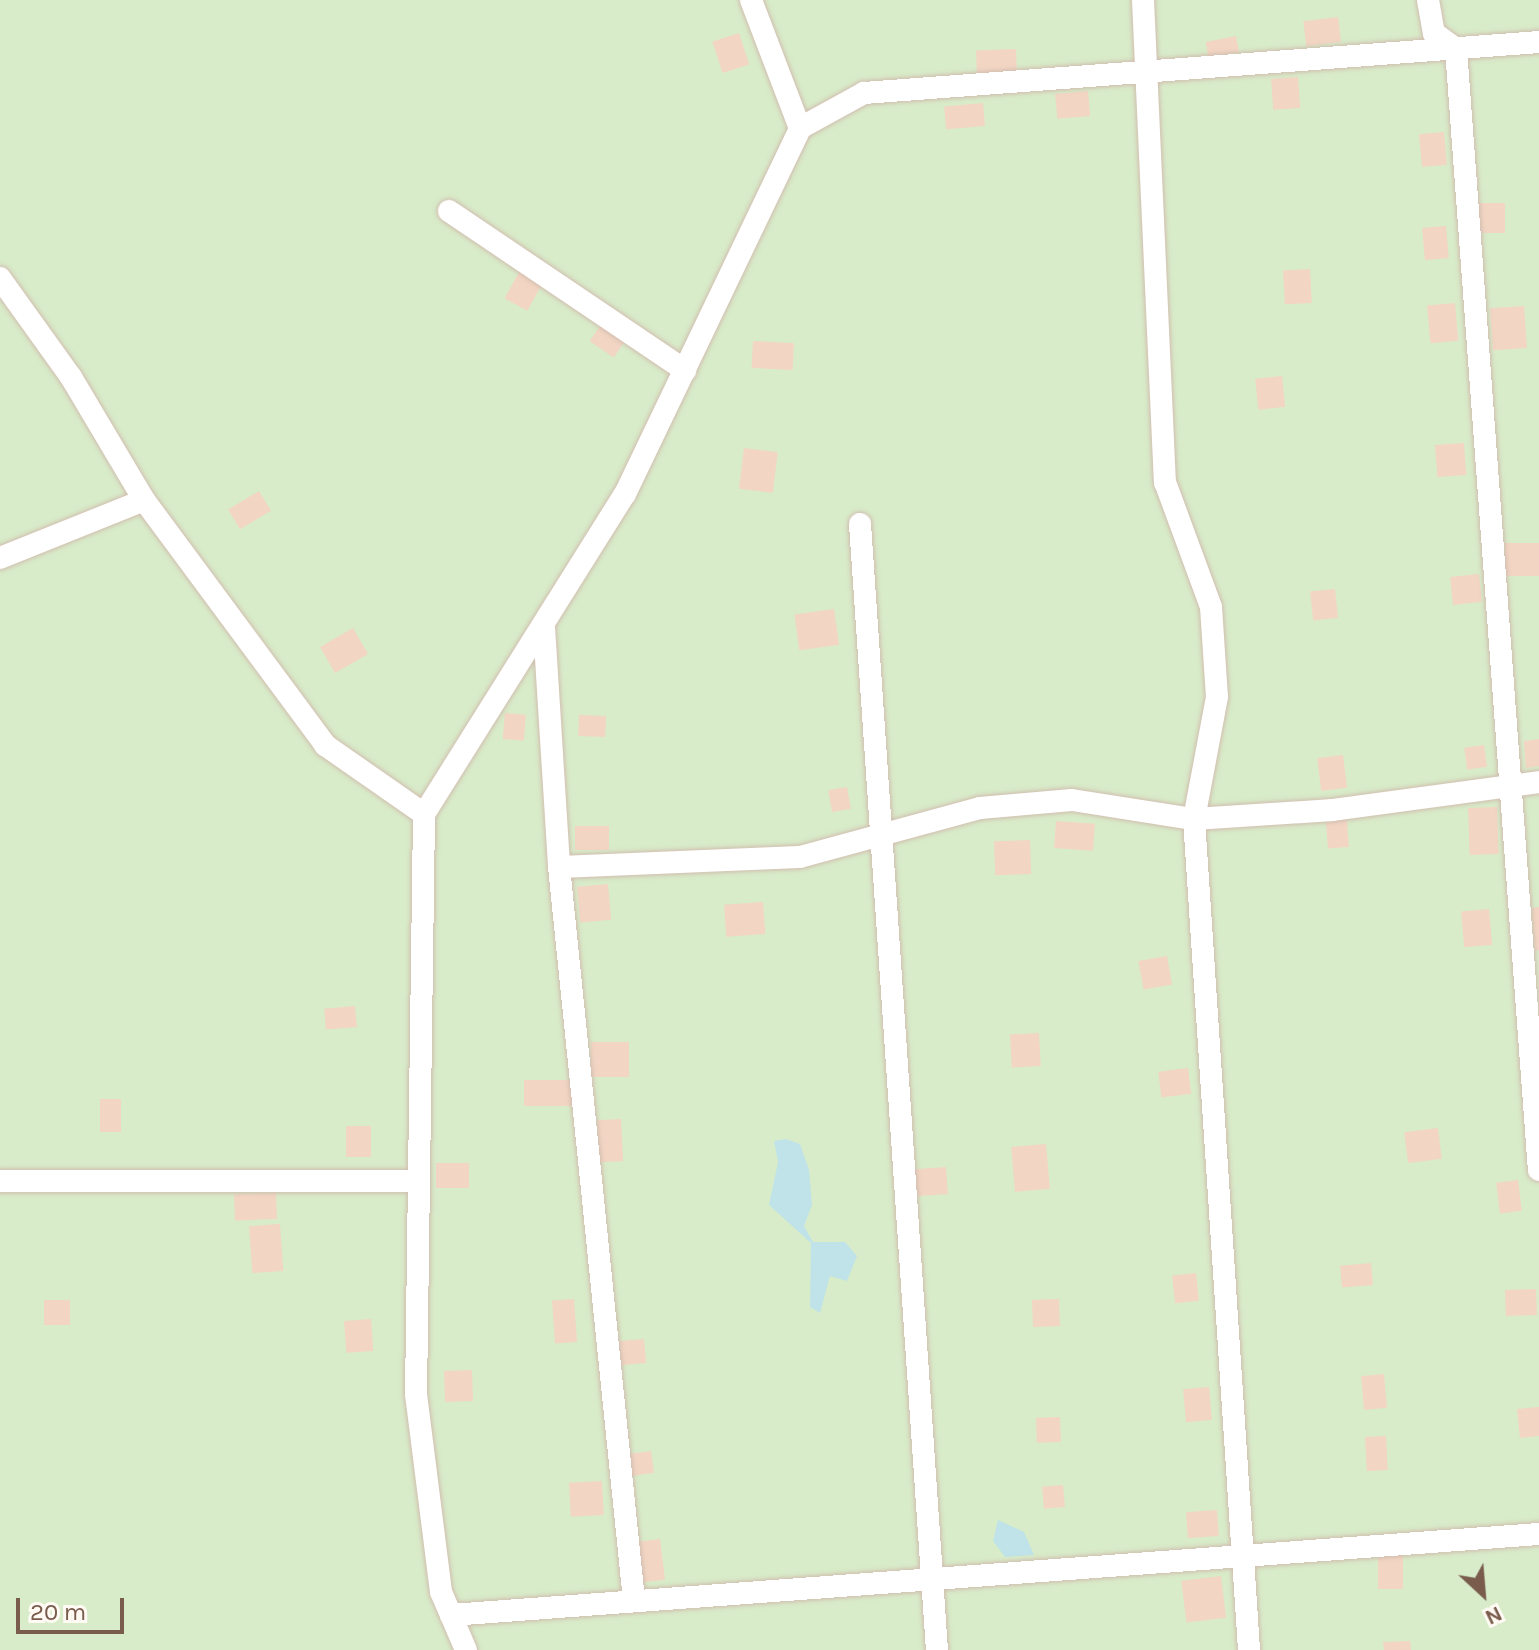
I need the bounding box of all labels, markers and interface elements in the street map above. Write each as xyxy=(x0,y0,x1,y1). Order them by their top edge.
north arrow xyxy=(1443,1554,1523,1634)
scale bar xyxy=(20,1582,128,1632)
text: 20 m xyxy=(30,1598,86,1626)
text: N xyxy=(1481,1600,1506,1631)

